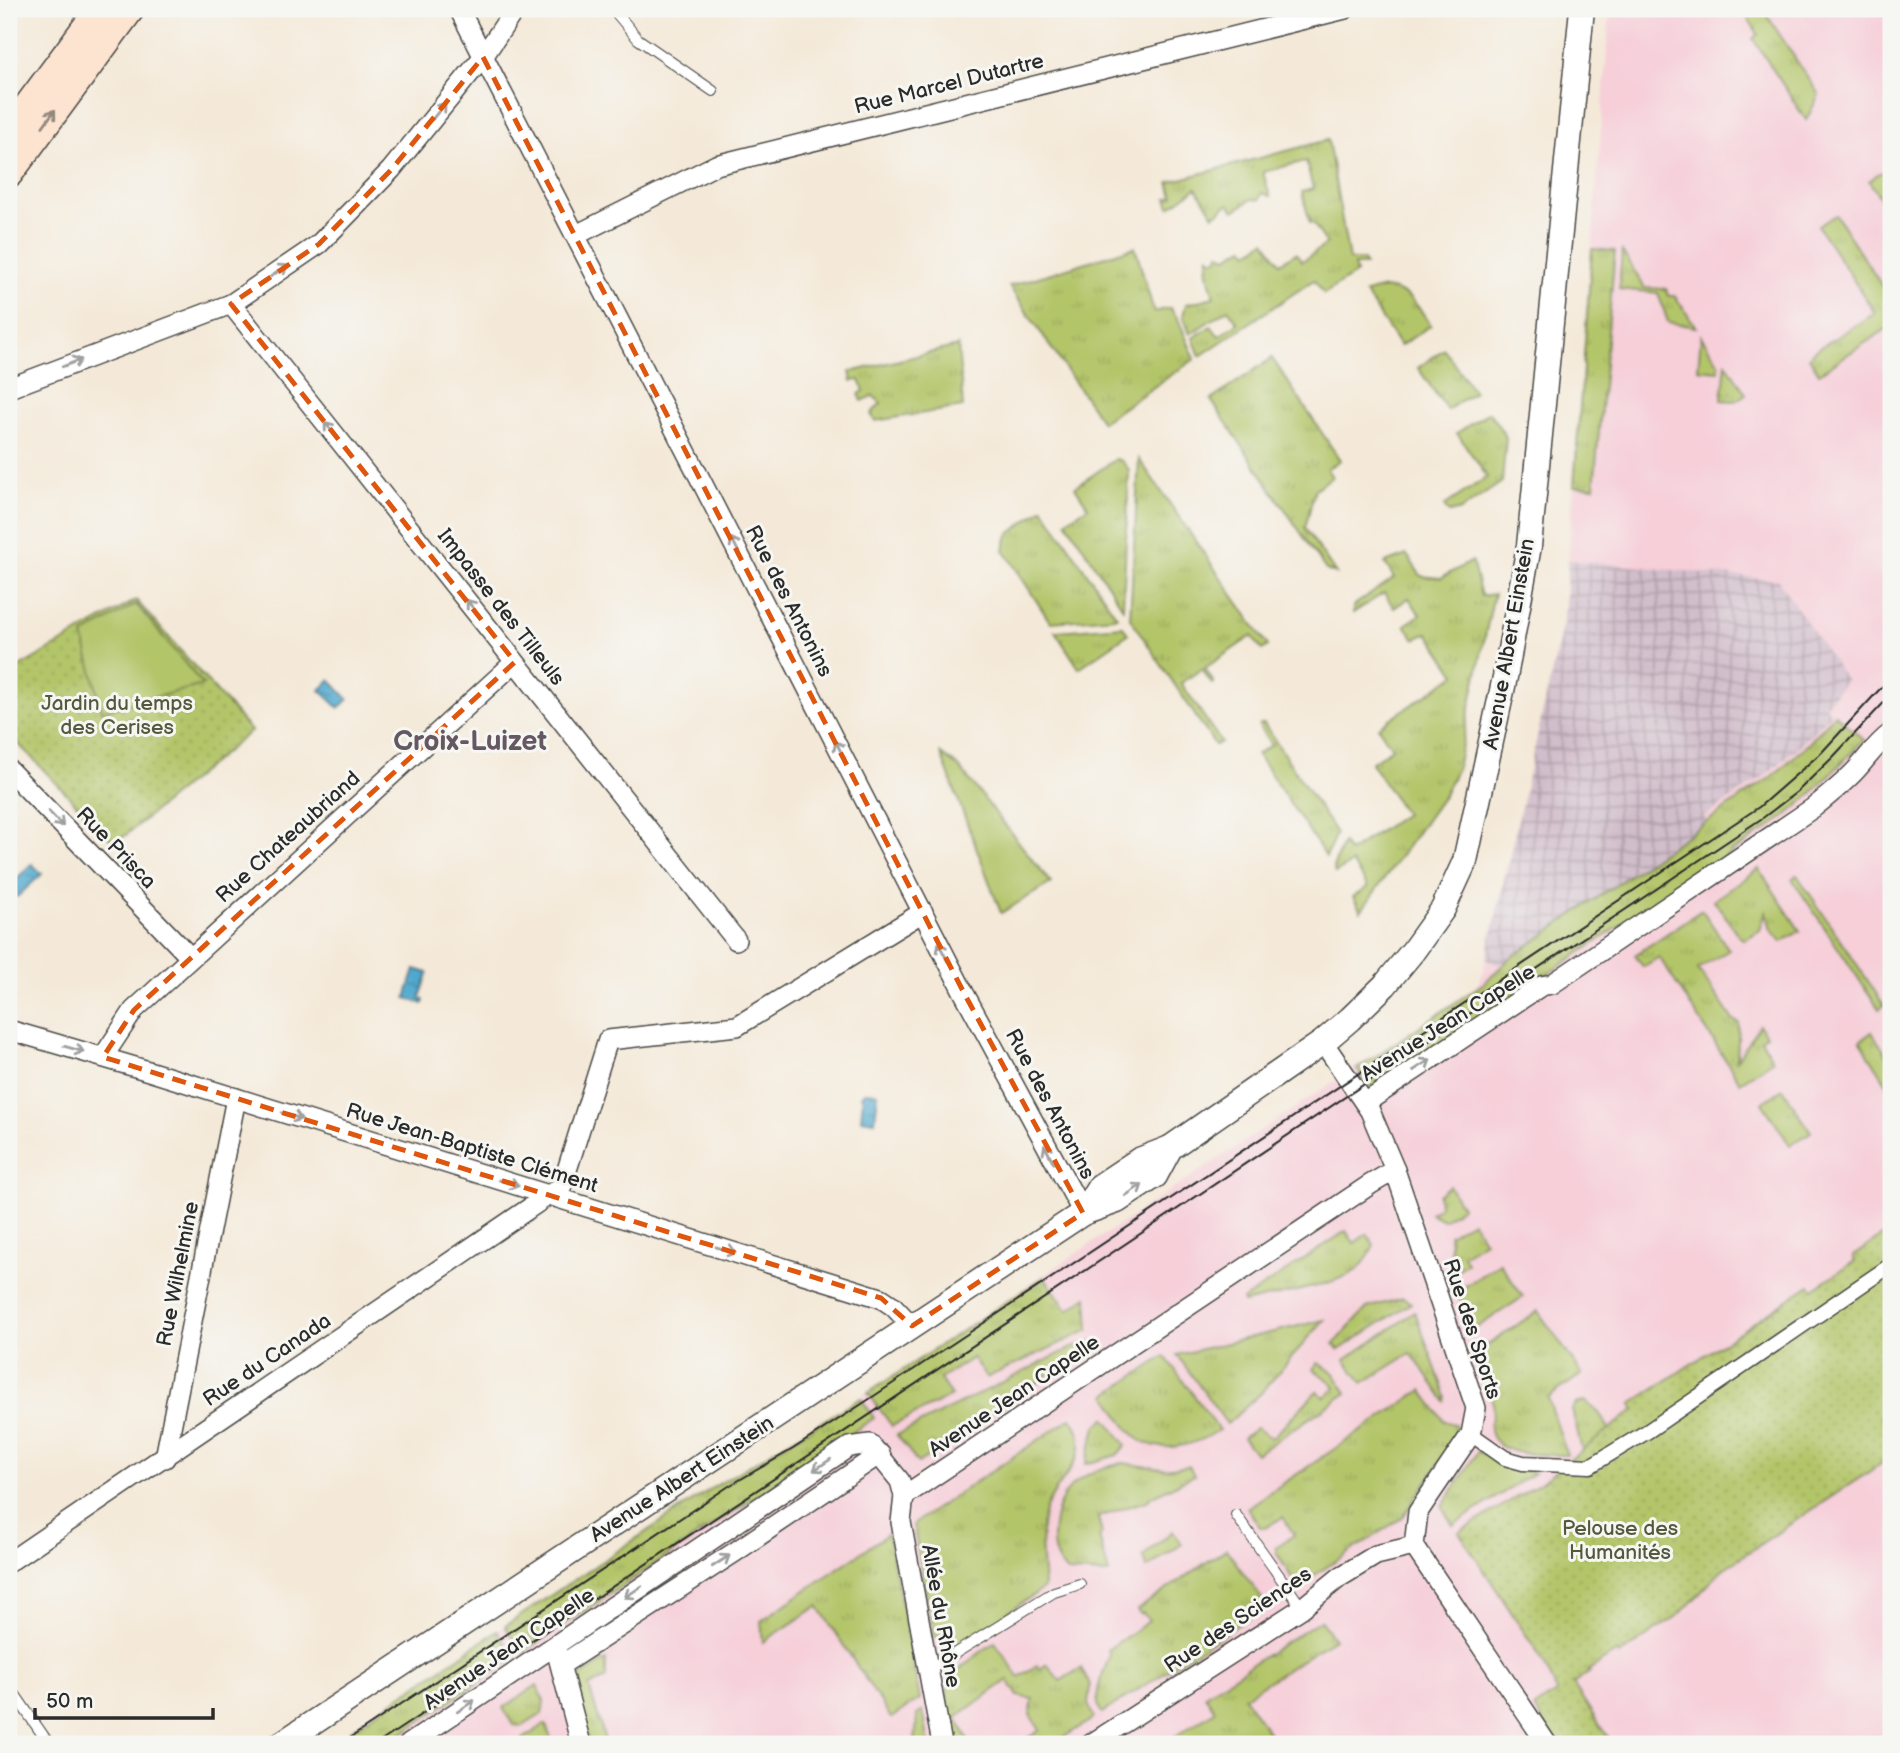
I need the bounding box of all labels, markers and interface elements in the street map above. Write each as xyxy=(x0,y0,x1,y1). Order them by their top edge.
street label: Rue Marcel Dutartre xyxy=(852,48,1046,120)
one-way arrow xyxy=(431,103,447,121)
one-way arrow xyxy=(42,109,57,128)
one-way arrow xyxy=(269,264,288,278)
one-way arrow xyxy=(61,356,83,369)
one-way arrow xyxy=(324,421,339,440)
street label: Rue des Antonins xyxy=(740,521,838,681)
street label: Impasse des Tilleuls xyxy=(432,524,570,690)
one-way arrow xyxy=(729,537,742,558)
street label: Avenue Albert Einstein xyxy=(1478,537,1540,751)
one-way arrow xyxy=(465,600,480,618)
park label: Jardin du temps des Cerises xyxy=(41,691,193,740)
district label: Croix-Luizet xyxy=(393,725,547,758)
one-way arrow xyxy=(832,740,846,761)
street label: Rue Chateaubriand xyxy=(211,766,365,908)
street label: Rue Prisca xyxy=(71,802,161,894)
one-way arrow xyxy=(48,810,65,827)
one-way arrow xyxy=(936,942,949,963)
street label: Avenue Jean Capelle xyxy=(1356,959,1540,1087)
street label: Rue des Antonins xyxy=(1000,1025,1100,1183)
one-way arrow xyxy=(63,1043,85,1056)
one-way arrow xyxy=(1411,1058,1431,1072)
street label: Rue Jean-Baptiste Clément xyxy=(343,1098,602,1198)
one-way arrow xyxy=(280,1110,302,1123)
one-way arrow xyxy=(1042,1144,1056,1164)
one-way arrow xyxy=(498,1177,520,1190)
one-way arrow xyxy=(1124,1182,1144,1196)
street label: Rue Wilhelmine xyxy=(152,1199,204,1349)
one-way arrow xyxy=(715,1245,737,1258)
street label: Rue des Sports xyxy=(1438,1256,1506,1402)
street label: Rue du Canada xyxy=(198,1308,336,1412)
street label: Avenue Jean Capelle xyxy=(924,1330,1104,1462)
street label: Avenue Albert Einstein xyxy=(586,1410,778,1548)
one-way arrow xyxy=(813,1458,832,1472)
park label: Pelouse des Humanités xyxy=(1562,1516,1678,1565)
street label: Allée du Rhône xyxy=(916,1542,966,1690)
one-way arrow xyxy=(711,1554,731,1568)
street label: Rue des Sciences xyxy=(1160,1562,1316,1678)
street label: Avenue Jean Capelle xyxy=(419,1583,599,1715)
one-way arrow xyxy=(624,1585,643,1599)
scale bar xyxy=(35,1676,214,1720)
text: 50 m xyxy=(46,1689,93,1714)
one-way arrow xyxy=(456,1699,475,1713)

